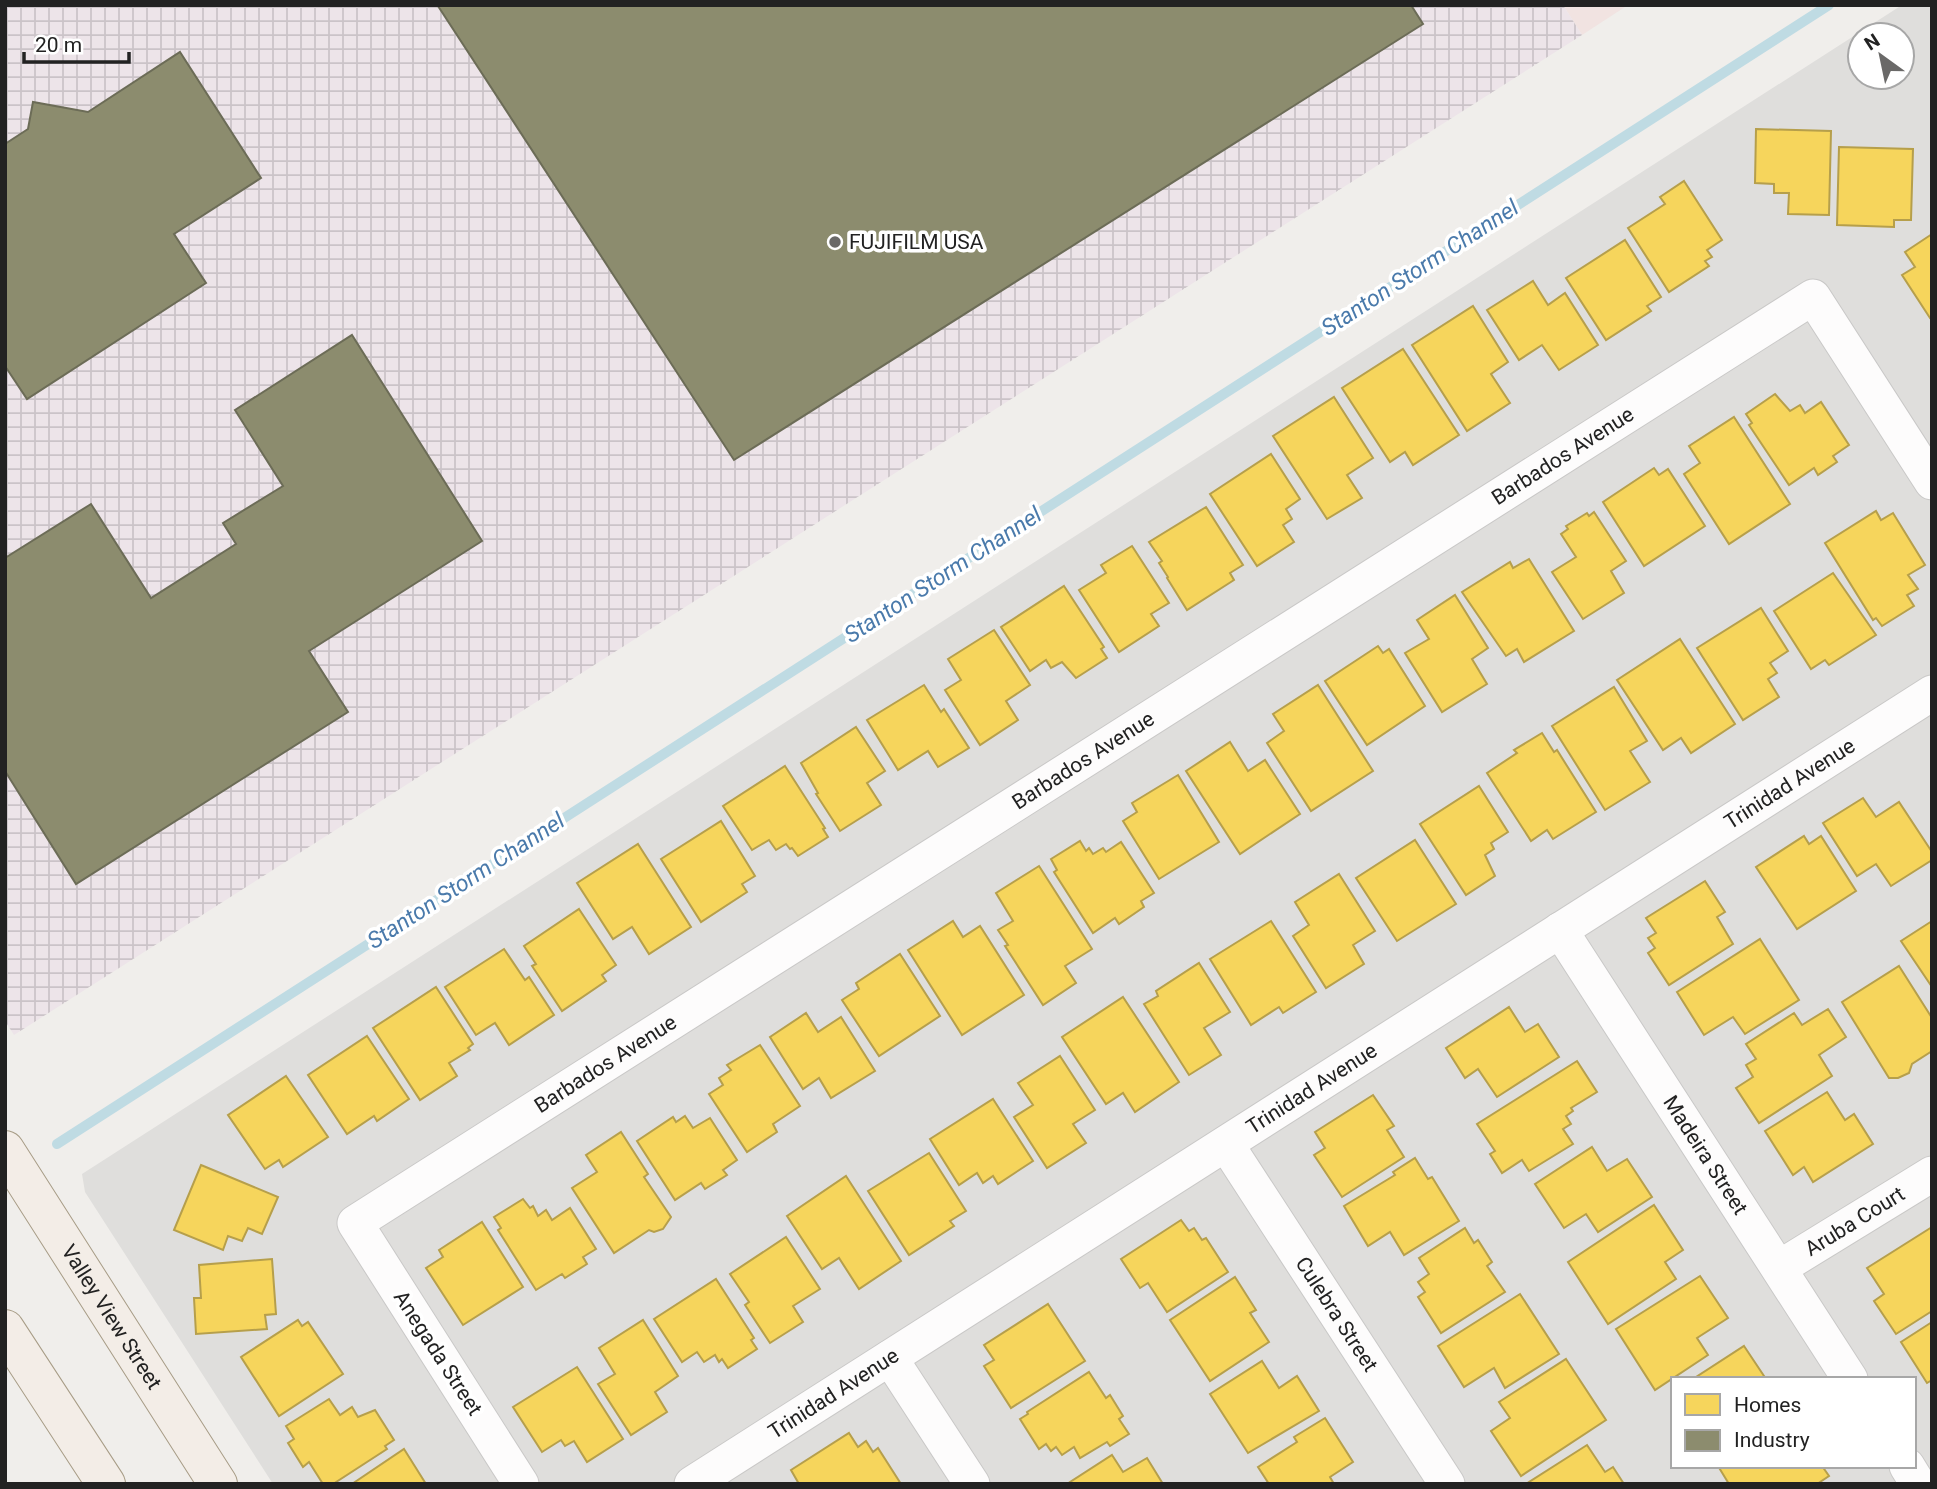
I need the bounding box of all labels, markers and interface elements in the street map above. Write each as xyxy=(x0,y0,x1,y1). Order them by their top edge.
scale bar xyxy=(24,21,130,65)
north arrow xyxy=(1846,21,1916,91)
text: N xyxy=(1860,29,1884,55)
text: 20 m xyxy=(35,33,82,57)
water label: Stanton Storm Channel xyxy=(1316,194,1524,342)
place label: FUJIFILM USA xyxy=(849,230,984,254)
marker: FUJIFILM USA xyxy=(827,234,843,250)
street label: Barbados Avenue xyxy=(1487,402,1638,510)
water label: Stanton Storm Channel xyxy=(839,501,1047,649)
street label: Barbados Avenue xyxy=(1008,707,1159,814)
street label: Trinidad Avenue xyxy=(1720,733,1859,834)
water label: Stanton Storm Channel xyxy=(362,807,570,955)
street label: Barbados Avenue xyxy=(530,1010,681,1118)
street label: Trinidad Avenue xyxy=(1242,1038,1381,1139)
street label: Madeira Street xyxy=(1658,1091,1753,1219)
street label: Aruba Court xyxy=(1801,1182,1909,1261)
street label: Valley View Street xyxy=(57,1240,166,1394)
street label: Culebra Street xyxy=(1291,1252,1383,1376)
street label: Anegada Street xyxy=(389,1286,487,1420)
street label: Trinidad Avenue xyxy=(764,1343,903,1444)
legend xyxy=(1671,1377,1916,1468)
text: Homes xyxy=(1734,1393,1801,1417)
text: Industry xyxy=(1734,1428,1810,1452)

